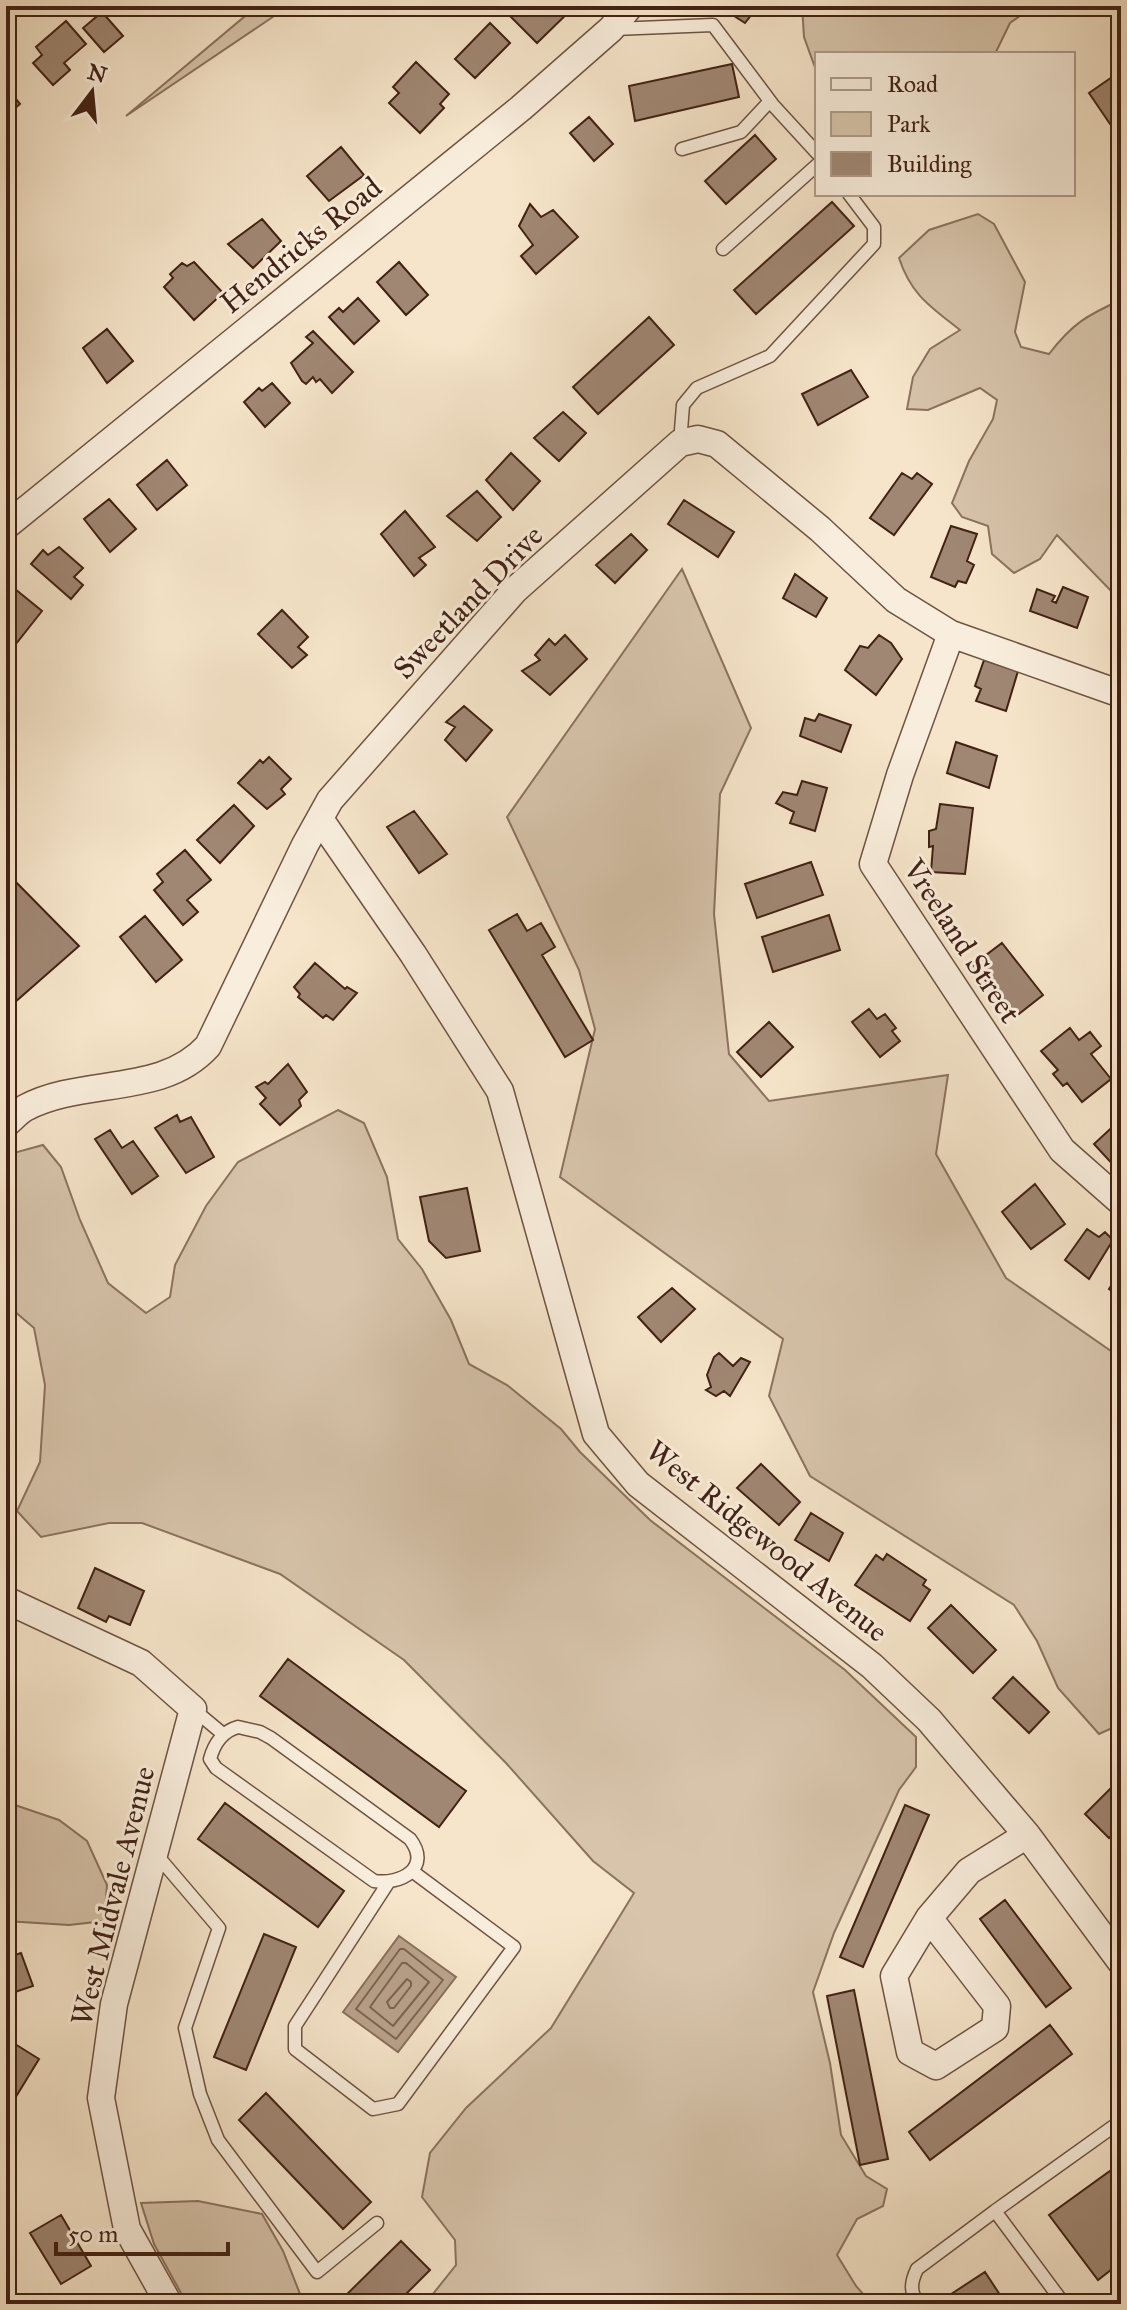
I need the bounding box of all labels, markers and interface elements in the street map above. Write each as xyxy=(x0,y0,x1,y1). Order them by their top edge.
north arrow xyxy=(52,52,132,132)
legend xyxy=(815,52,1075,196)
text: N xyxy=(85,58,110,89)
text: Road xyxy=(887,69,938,99)
text: Park xyxy=(887,109,931,139)
text: Building xyxy=(887,149,972,179)
street label: Hendricks Road xyxy=(213,169,389,321)
street label: Sweetland Drive xyxy=(386,518,550,686)
street label: Vreeland Street xyxy=(895,852,1028,1030)
street label: West Ridgewood Avenue xyxy=(639,1433,895,1649)
street label: West Midvale Avenue xyxy=(63,1763,163,2029)
scale bar xyxy=(56,2206,228,2256)
text: 50 m xyxy=(68,2219,118,2249)

